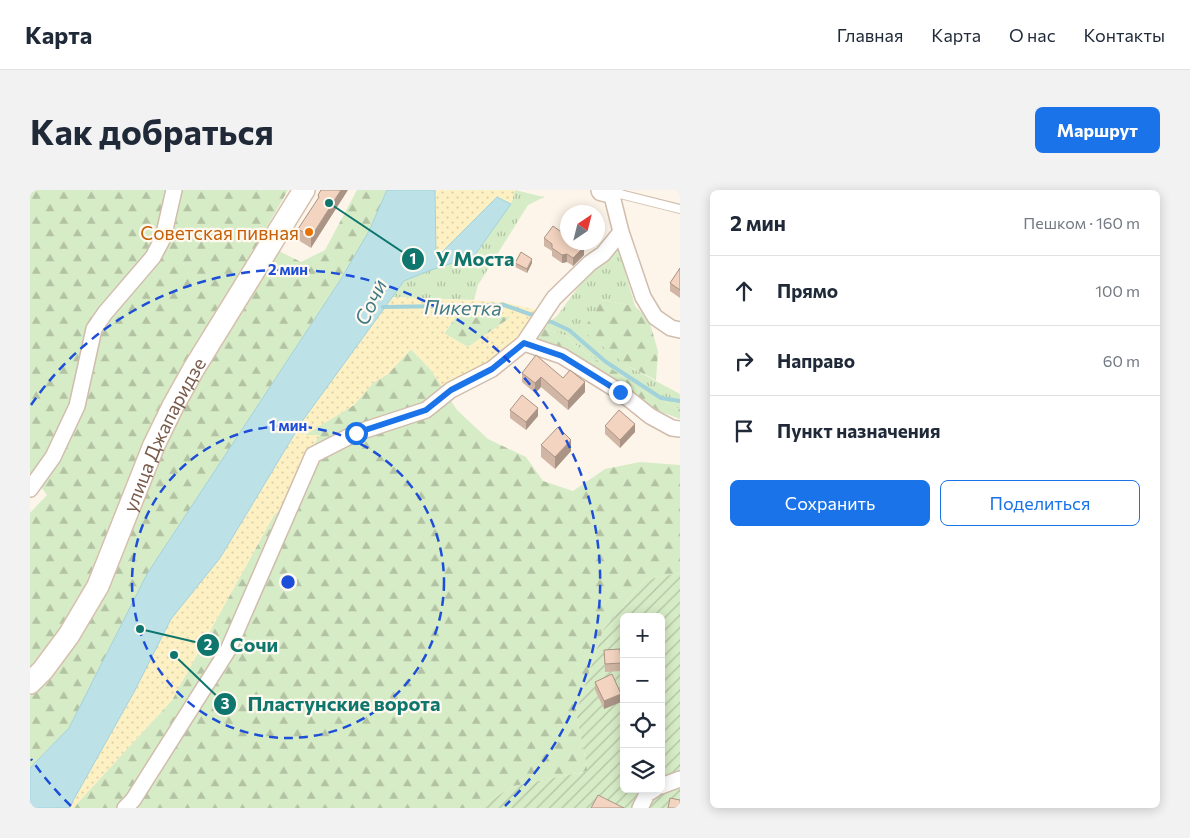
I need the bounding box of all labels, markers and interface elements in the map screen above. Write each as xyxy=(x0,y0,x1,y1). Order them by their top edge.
text: Карта xyxy=(25,20,92,49)
text: Главная xyxy=(837,24,903,46)
text: Карта xyxy=(931,24,981,46)
text: О нас xyxy=(1009,24,1056,46)
text: Контакты xyxy=(1084,24,1165,46)
button: Маршрут xyxy=(1035,107,1160,153)
text: Как добраться xyxy=(30,109,274,152)
north arrow xyxy=(560,205,605,250)
text: 2 мин xyxy=(730,210,786,235)
text: Пешком · 160 m xyxy=(1023,213,1140,232)
place label: Советская пивная xyxy=(140,221,299,244)
marker: Советская пивная xyxy=(303,226,315,238)
callout: У Моста xyxy=(401,241,525,276)
text: У Моста xyxy=(436,246,514,270)
text: 1 xyxy=(410,249,416,267)
text: 2 мин xyxy=(268,260,308,278)
water label: Сочи xyxy=(349,275,391,329)
icon: ahead xyxy=(730,277,758,305)
text: Прямо xyxy=(777,279,838,302)
text: 100 m xyxy=(1095,281,1140,300)
water label: Пикетка xyxy=(424,294,502,320)
icon: right xyxy=(730,347,758,375)
text: Направо xyxy=(777,349,855,372)
text: 60 m xyxy=(1103,351,1140,370)
street label: улица Джапаридзе xyxy=(117,353,210,515)
route end xyxy=(609,381,632,404)
text: 1 мин xyxy=(269,416,307,434)
icon: arrive xyxy=(730,417,758,445)
text: Пункт назначения xyxy=(777,419,940,442)
route start xyxy=(345,422,368,445)
button: Сохранить xyxy=(730,480,930,526)
button: Поделиться xyxy=(940,480,1140,526)
centre of rings xyxy=(279,573,297,591)
map controls xyxy=(620,613,665,793)
button: + xyxy=(620,613,665,658)
callout: Сочи xyxy=(195,627,289,662)
text: Сочи xyxy=(230,632,278,656)
text: 2 xyxy=(204,635,212,653)
button: − xyxy=(620,658,665,703)
callout: Пластунские ворота xyxy=(212,687,450,722)
text: Пластунские ворота xyxy=(248,691,440,715)
text: 3 xyxy=(221,694,230,712)
button: locate xyxy=(620,703,665,748)
button: layers xyxy=(620,748,665,793)

